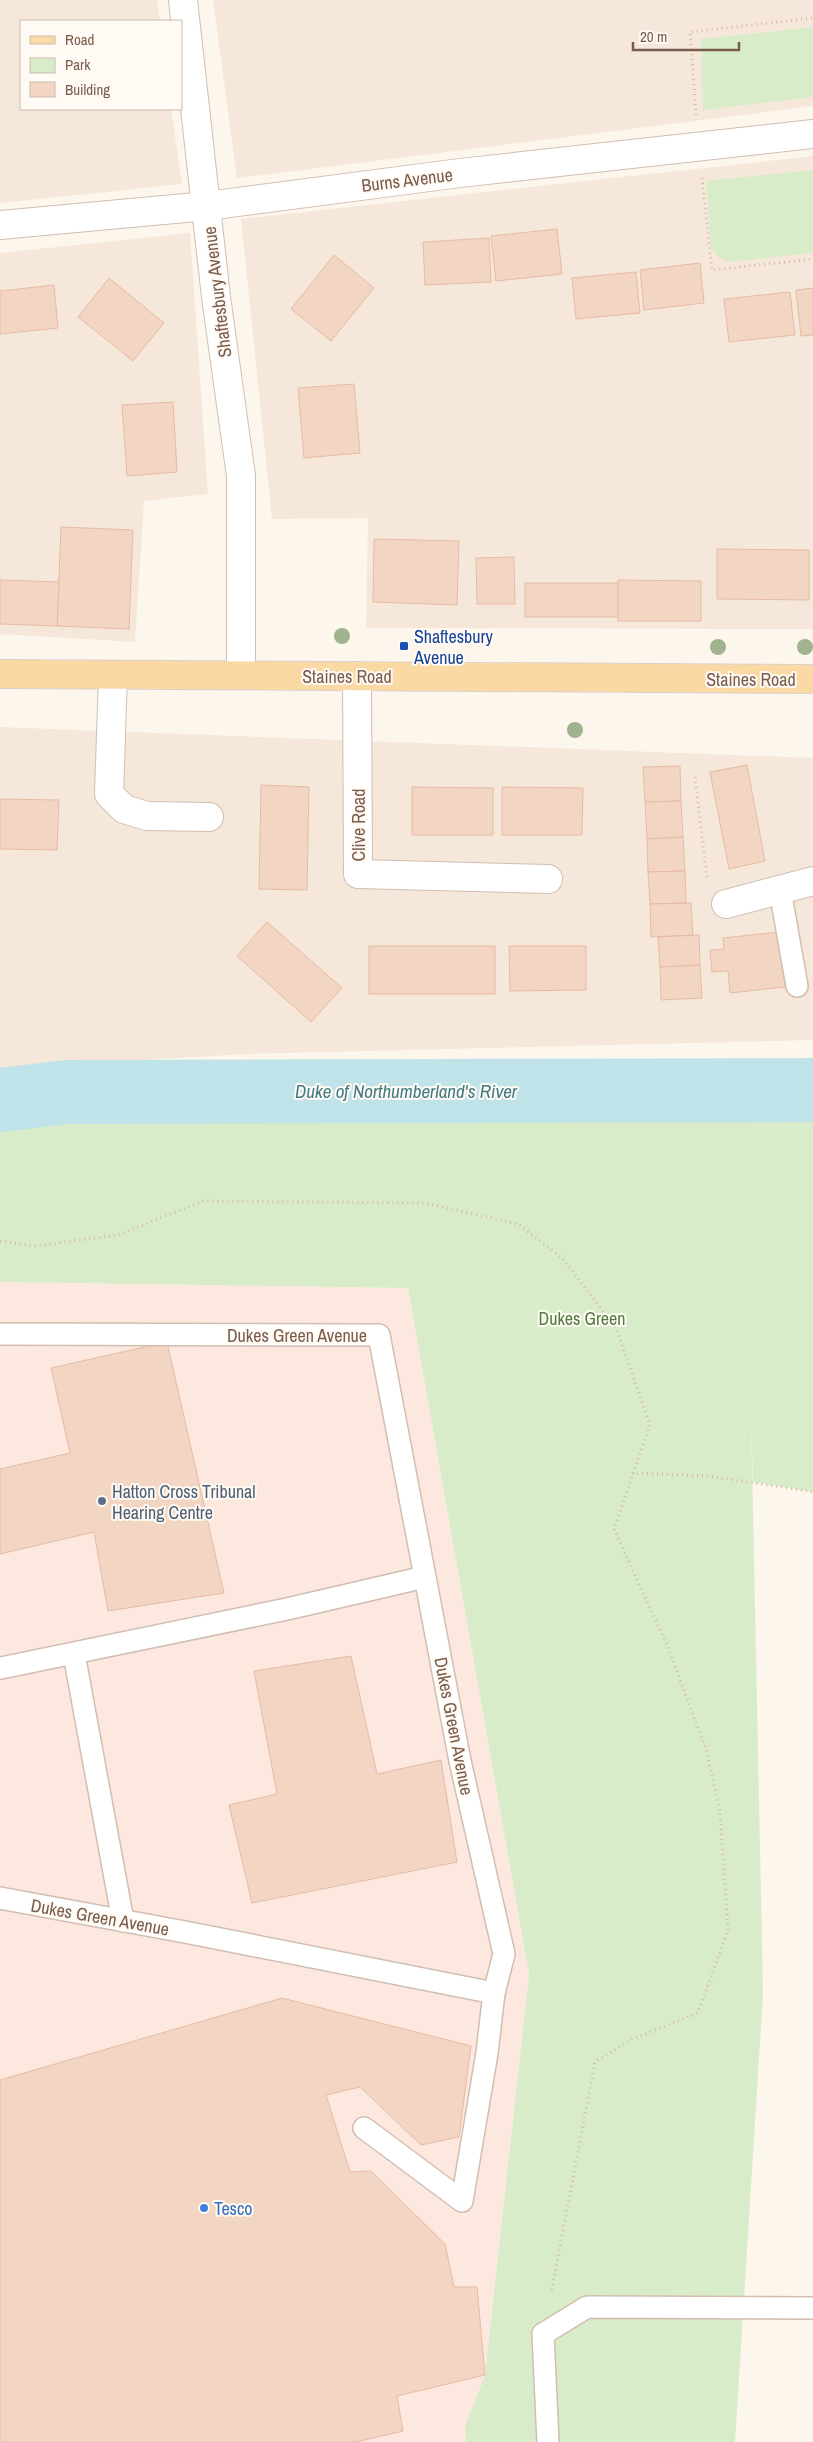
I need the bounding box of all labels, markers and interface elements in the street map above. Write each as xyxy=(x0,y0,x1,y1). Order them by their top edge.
legend xyxy=(20,20,182,110)
scale bar xyxy=(633,20,739,52)
text: 20 m xyxy=(640,26,667,47)
text: Road xyxy=(65,29,94,50)
text: Park xyxy=(65,54,91,75)
text: Building xyxy=(65,79,110,100)
street label: Burns Avenue xyxy=(360,162,454,198)
street label: Shaftesbury Avenue xyxy=(197,225,237,359)
place label: Shaftesbury Avenue xyxy=(413,624,493,670)
marker: Shaftesbury Avenue xyxy=(398,640,410,652)
street label: Staines Road xyxy=(302,664,392,689)
street label: Staines Road xyxy=(706,667,796,692)
street label: Clive Road xyxy=(346,788,371,862)
water label: Duke of Northumberland's River xyxy=(295,1078,518,1104)
park label: Dukes Green xyxy=(539,1306,625,1331)
street label: Dukes Green Avenue xyxy=(227,1323,367,1348)
place label: Hatton Cross Tribunal Hearing Centre xyxy=(112,1479,256,1525)
marker: Hatton Cross Tribunal Hearing Centre xyxy=(96,1495,108,1507)
street label: Dukes Green Avenue xyxy=(428,1655,480,1797)
street label: Dukes Green Avenue xyxy=(29,1893,171,1941)
place label: Tesco xyxy=(214,2196,253,2221)
marker: Tesco xyxy=(198,2202,210,2214)

